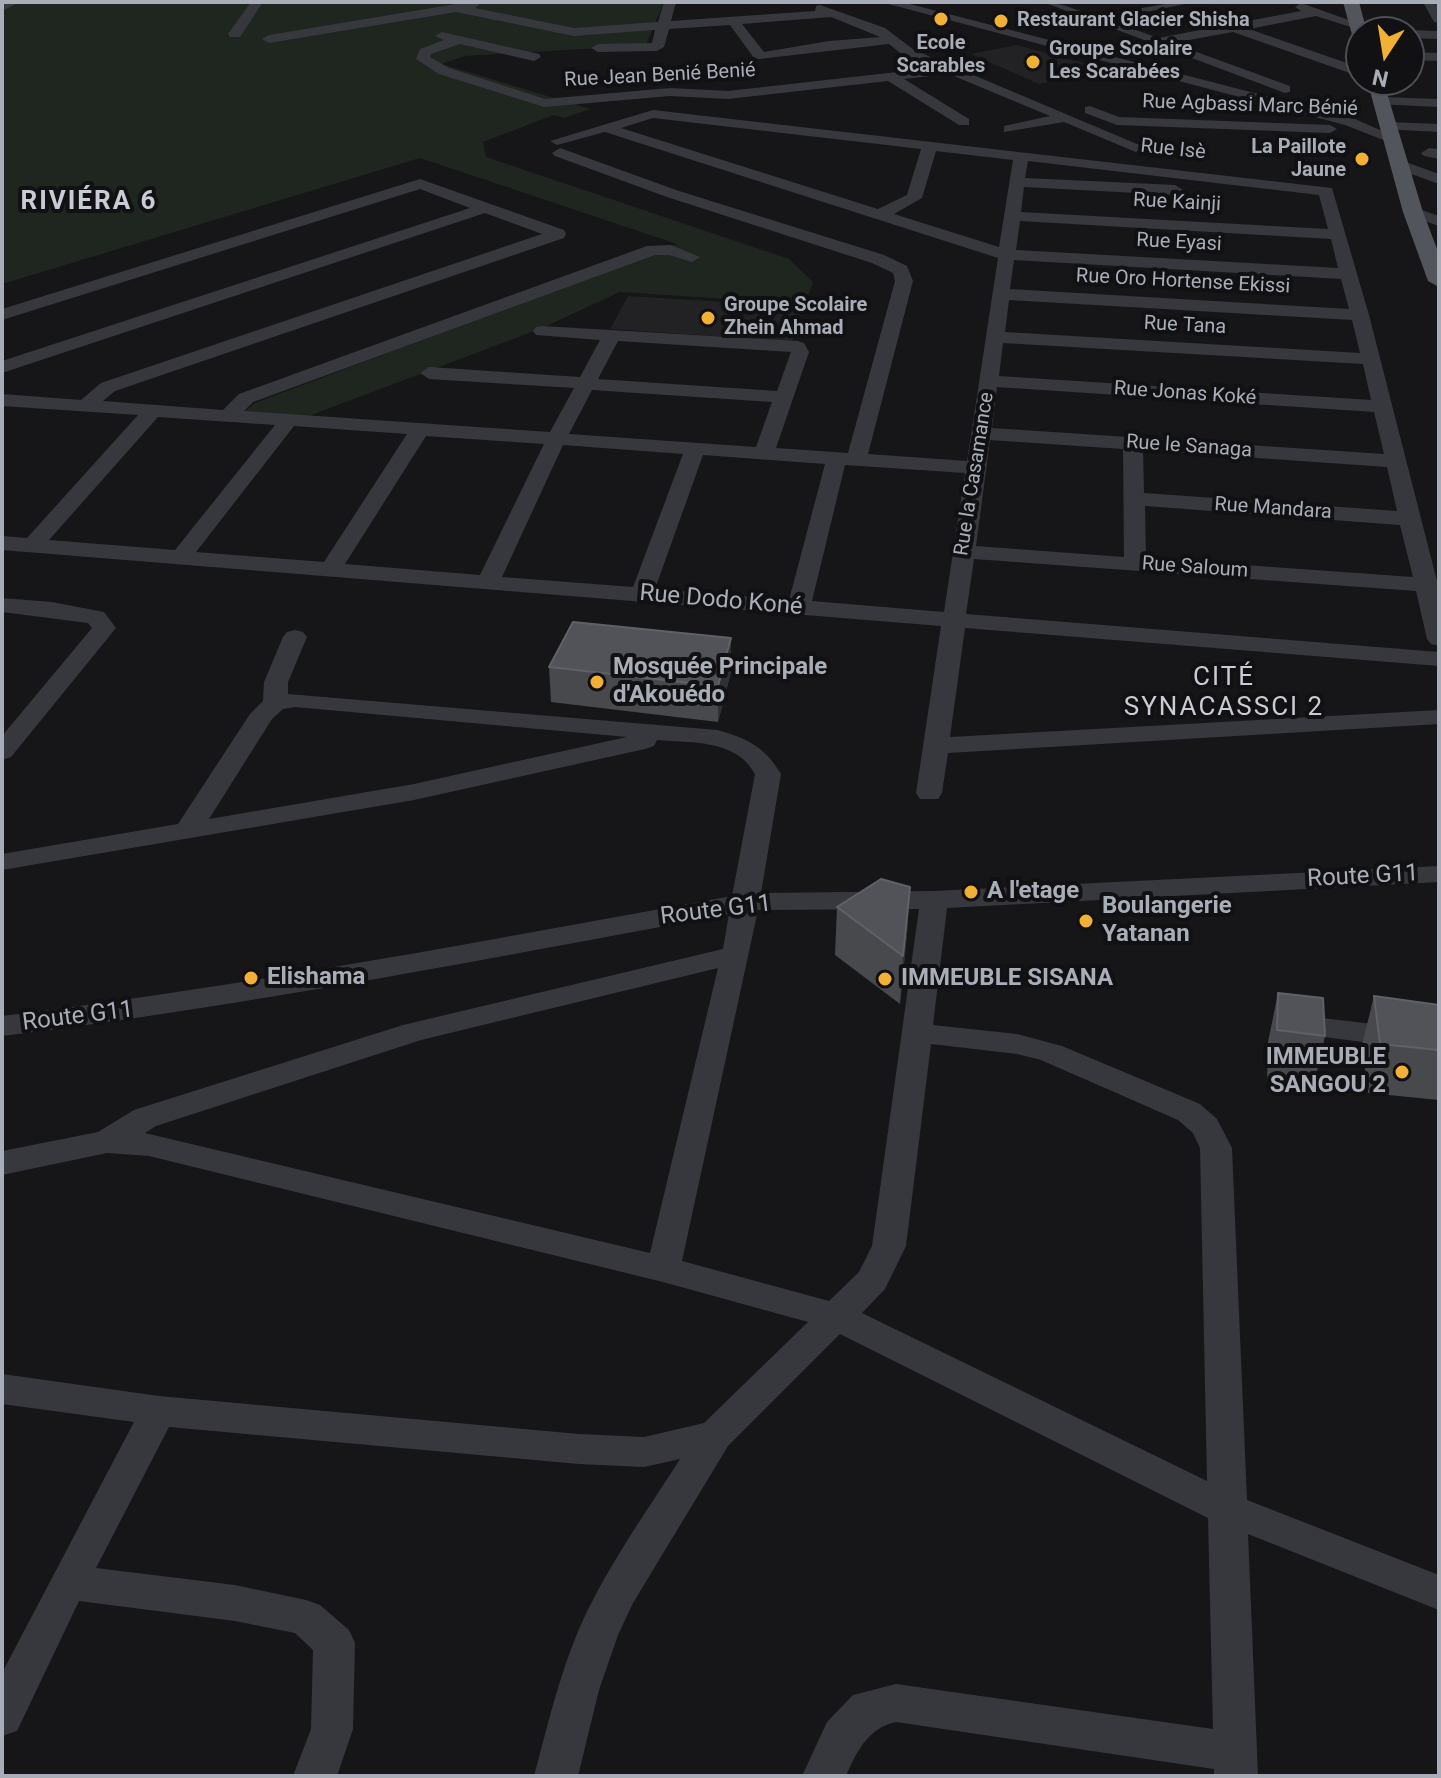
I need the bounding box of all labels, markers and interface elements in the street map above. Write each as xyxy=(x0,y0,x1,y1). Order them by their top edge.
place label: Restaurant Glacier Shisha xyxy=(1017,9,1250,33)
marker: Ecole Scarables xyxy=(932,10,950,28)
marker: Restaurant Glacier Shisha xyxy=(992,12,1010,30)
north arrow xyxy=(1345,16,1425,96)
place label: Ecole Scarables xyxy=(897,32,985,79)
place label: Groupe Scolaire Les Scarabées xyxy=(1049,38,1192,85)
marker: Groupe Scolaire Les Scarabées xyxy=(1024,53,1042,71)
street label: Rue Jean Benié Benié xyxy=(564,59,756,93)
text: N xyxy=(1370,64,1391,92)
street label: Rue Agbassi Marc Bénié xyxy=(1142,90,1358,122)
street label: Rue Isè xyxy=(1139,135,1207,165)
place label: La Paillote Jaune xyxy=(1251,136,1346,183)
marker: La Paillote Jaune xyxy=(1353,150,1371,168)
district label: RIVIÉRA 6 xyxy=(21,186,157,218)
street label: Rue Kainji xyxy=(1132,189,1222,217)
street label: Rue Eyasi xyxy=(1136,229,1222,257)
street label: Rue Oro Hortense Ekissi xyxy=(1075,264,1291,300)
place label: Groupe Scolaire Zhein Ahmad xyxy=(724,294,867,341)
marker: Groupe Scolaire Zhein Ahmad xyxy=(699,309,717,327)
street label: Rue Tana xyxy=(1143,312,1227,340)
street label: Rue Jonas Koké xyxy=(1113,377,1257,411)
street label: Rue la Casamance xyxy=(950,391,1000,557)
street label: Rue le Sanaga xyxy=(1125,431,1253,463)
street label: Rue Mandara xyxy=(1213,493,1333,525)
street label: Rue Saloum xyxy=(1141,552,1249,584)
street label: Rue Dodo Koné xyxy=(638,580,804,622)
place label: Mosquée Principale d'Akouédo xyxy=(613,654,827,710)
district label: CITÉ SYNACASSCI 2 xyxy=(1124,662,1324,724)
marker: Mosquée Principale d'Akouédo xyxy=(588,673,606,691)
street label: Route G11 xyxy=(1307,860,1419,894)
place label: A l'etage xyxy=(987,878,1079,906)
marker: A l'etage xyxy=(962,883,980,901)
street label: Route G11 xyxy=(659,890,773,932)
place label: Boulangerie Yatanan xyxy=(1102,893,1232,949)
marker: Boulangerie Yatanan xyxy=(1077,912,1095,930)
place label: Elishama xyxy=(267,964,365,992)
place label: IMMEUBLE SISANA xyxy=(901,965,1113,993)
marker: Elishama xyxy=(242,969,260,987)
marker: IMMEUBLE SISANA xyxy=(876,970,894,988)
street label: Route G11 xyxy=(21,996,135,1038)
place label: IMMEUBLE SANGOU 2 xyxy=(1266,1044,1386,1100)
marker: IMMEUBLE SANGOU 2 xyxy=(1393,1063,1411,1081)

